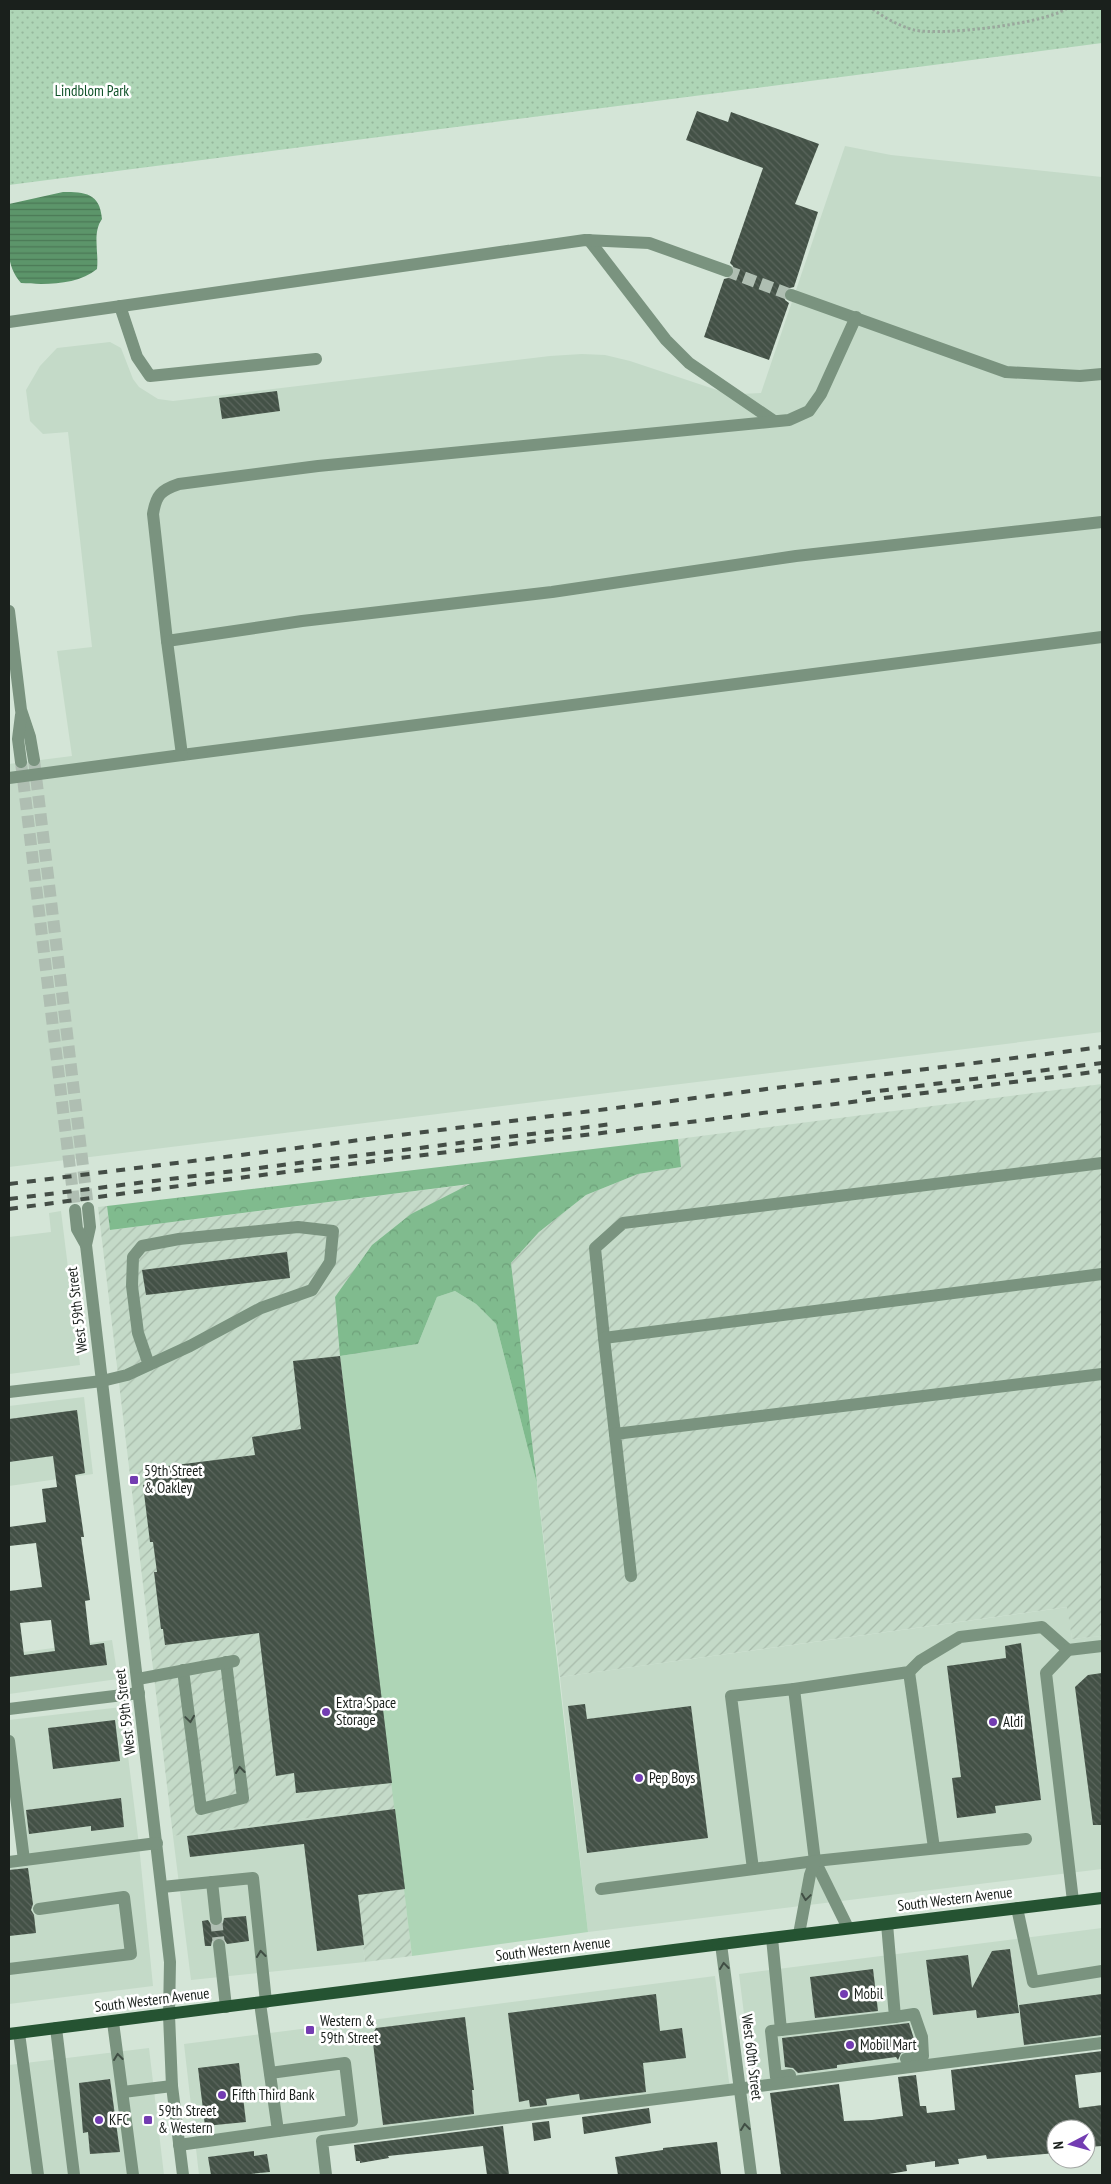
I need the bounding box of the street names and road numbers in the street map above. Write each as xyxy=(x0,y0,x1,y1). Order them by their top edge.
street label: West 59th Street xyxy=(62,1266,91,1354)
street label: West 59th Street xyxy=(110,1668,139,1756)
street label: South Western Avenue xyxy=(896,1882,1013,1915)
street label: South Western Avenue xyxy=(494,1932,611,1965)
street label: South Western Avenue xyxy=(93,1983,210,2016)
street label: West 60th Street xyxy=(738,2013,767,2101)

